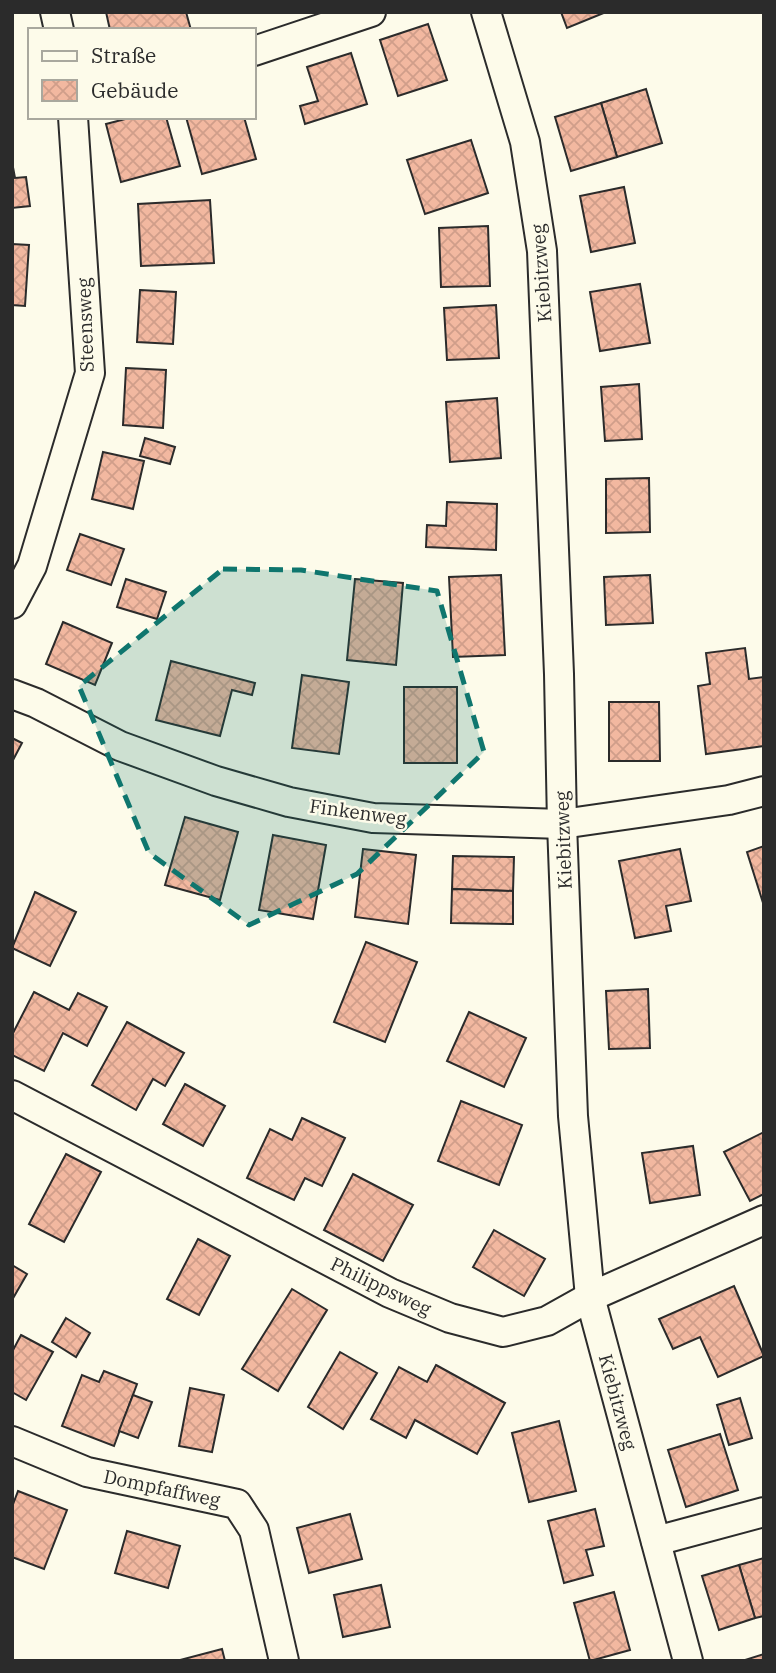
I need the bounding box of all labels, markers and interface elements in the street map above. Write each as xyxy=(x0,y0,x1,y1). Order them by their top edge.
legend xyxy=(28,28,256,119)
text: Straße xyxy=(91,41,156,69)
text: Gebäude xyxy=(91,76,179,104)
street label: Kiebitzweg xyxy=(526,222,556,323)
street label: Steensweg xyxy=(71,277,99,373)
street label: Kiebitzweg xyxy=(549,790,577,890)
street label: Finkenweg xyxy=(308,793,409,831)
street label: Philippsweg xyxy=(327,1251,436,1321)
street label: Kiebitzweg xyxy=(594,1351,643,1453)
street label: Dompfaffweg xyxy=(101,1464,223,1512)

